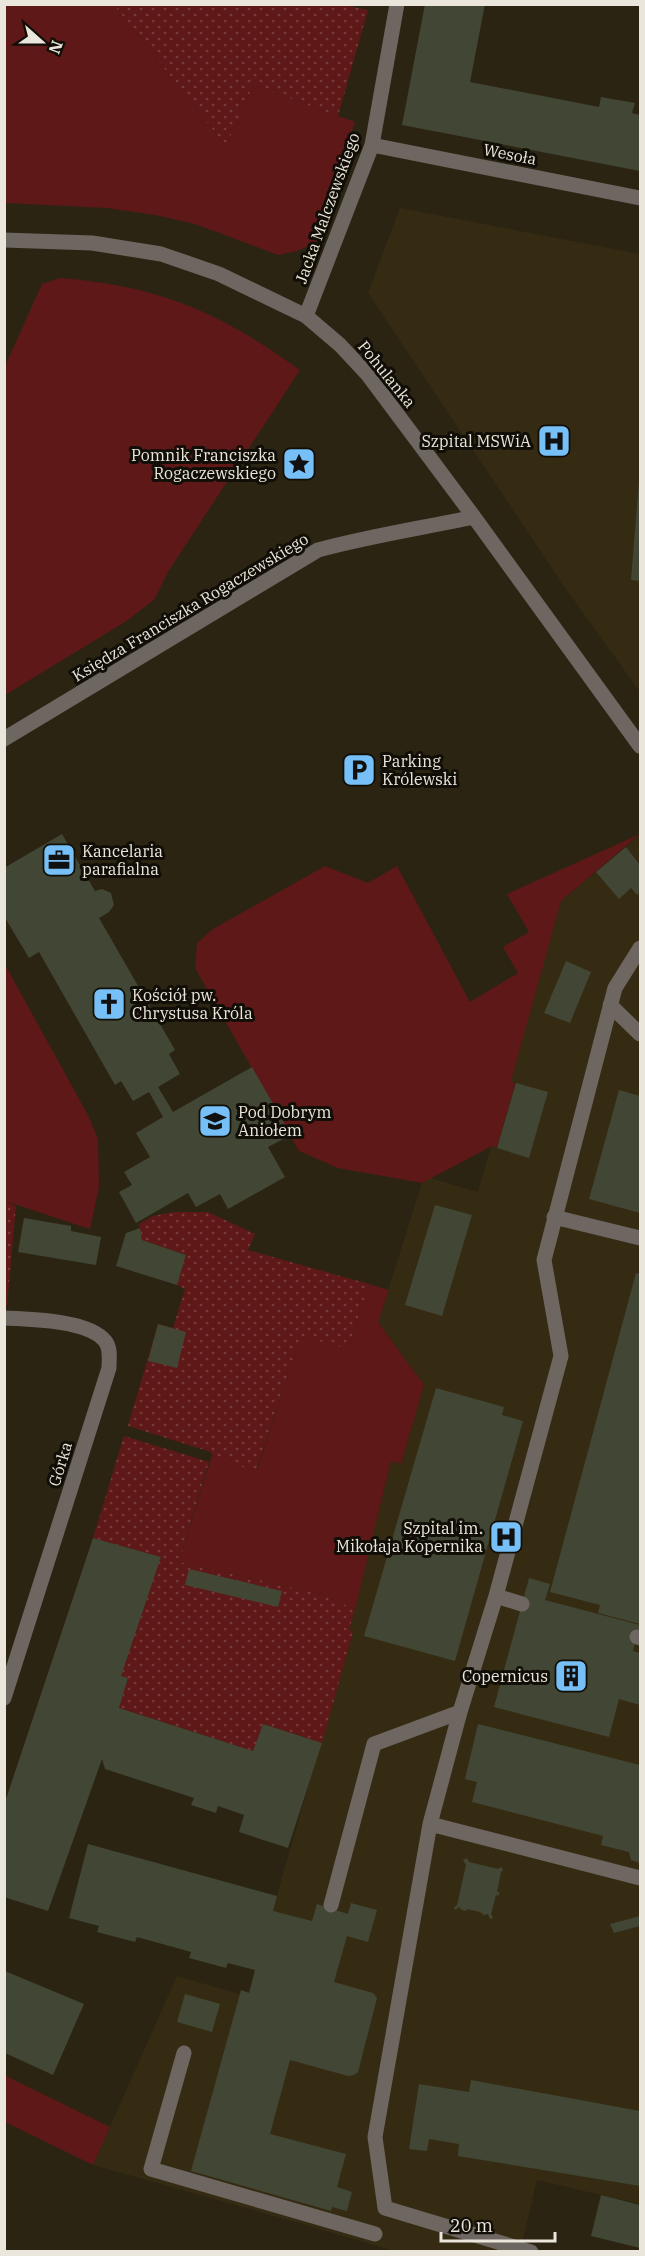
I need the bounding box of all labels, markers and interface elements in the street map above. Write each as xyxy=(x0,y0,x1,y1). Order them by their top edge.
north arrow xyxy=(12,12,72,72)
text: N xyxy=(44,38,68,57)
street label: Jacka Malczewskiego xyxy=(290,130,364,286)
street label: Wesoła xyxy=(482,139,539,169)
street label: Pohulanka xyxy=(354,336,420,412)
hospital icon: Szpital MSWiA xyxy=(536,423,572,459)
place label: Szpital MSWiA xyxy=(421,431,531,451)
place label: Pomnik Franciszka Rogaczewskiego xyxy=(131,445,276,483)
place icon: Pomnik Franciszka Rogaczewskiego xyxy=(281,446,317,482)
street label: Księdza Franciszka Rogaczewskiego xyxy=(68,528,312,686)
place label: Parking Królewski xyxy=(382,751,457,789)
parking icon: Parking Królewski xyxy=(341,752,377,788)
place label: Kancelaria parafialna xyxy=(82,841,163,879)
office icon: Kancelaria parafialna xyxy=(41,842,77,878)
place label: Kościół pw. Chrystusa Króla xyxy=(132,985,253,1023)
church icon: Kościół pw. Chrystusa Króla xyxy=(91,986,127,1022)
place label: Pod Dobrym Aniołem xyxy=(238,1102,332,1140)
school or university icon: Pod Dobrym Aniołem xyxy=(197,1103,233,1139)
street label: Górka xyxy=(44,1439,76,1489)
place label: Szpital im. Mikołaja Kopernika xyxy=(336,1518,483,1556)
hospital icon: Szpital im. Mikołaja Kopernika xyxy=(488,1519,524,1555)
building icon: Copernicus xyxy=(553,1658,589,1694)
place label: Copernicus xyxy=(462,1666,548,1686)
scale bar xyxy=(441,2205,555,2243)
text: 20 m xyxy=(450,2214,493,2237)

